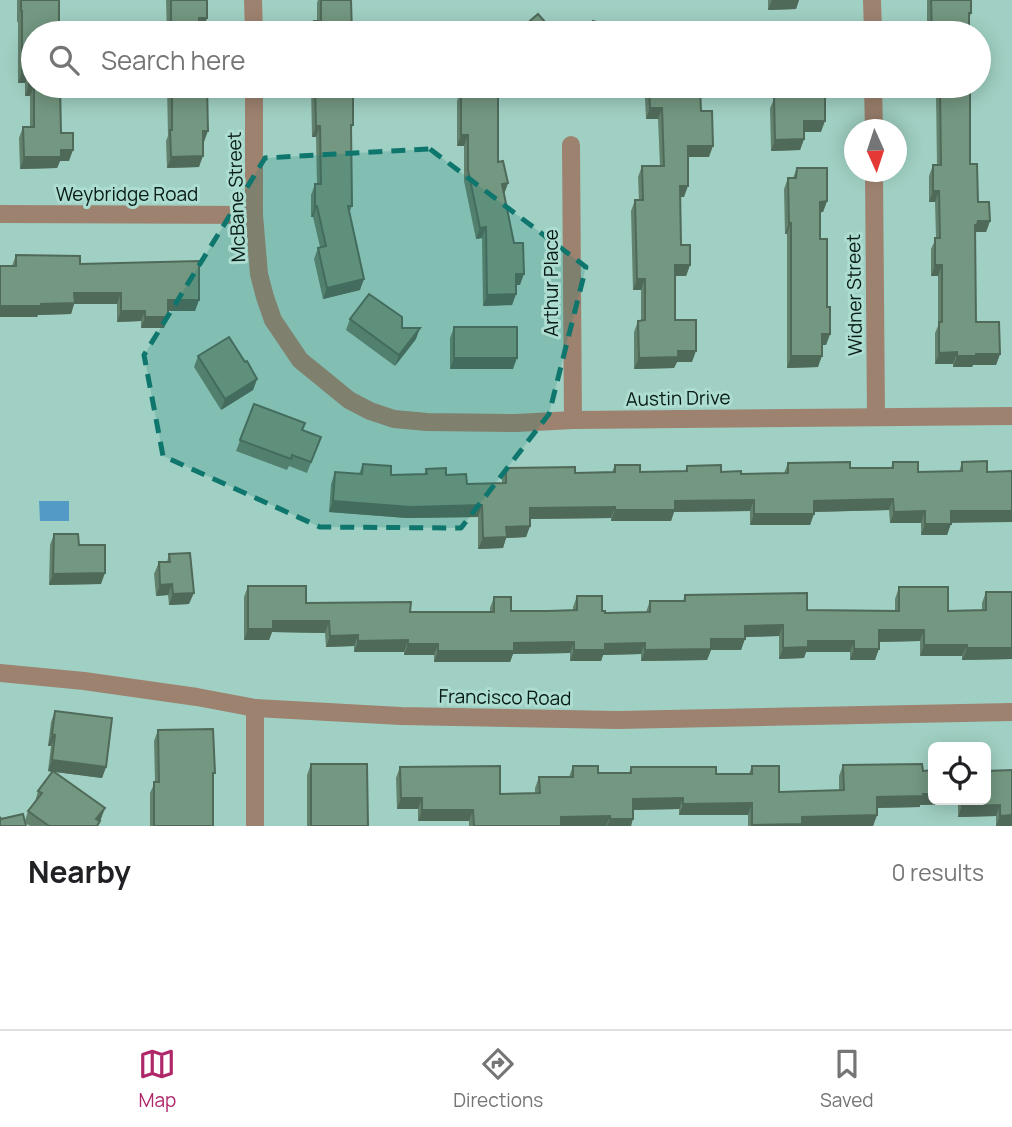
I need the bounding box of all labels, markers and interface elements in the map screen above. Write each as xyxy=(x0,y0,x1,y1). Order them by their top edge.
search box xyxy=(21,21,991,98)
icon: search xyxy=(45,41,83,79)
text: Search here xyxy=(101,42,246,78)
north arrow xyxy=(844,119,907,182)
street label: McBane Street xyxy=(221,131,251,263)
street label: Weybridge Road xyxy=(56,181,198,207)
street label: Arthur Place xyxy=(538,229,564,337)
street label: Widner Street xyxy=(840,234,868,356)
street label: Austin Drive xyxy=(625,384,731,412)
street label: Francisco Road xyxy=(438,683,572,711)
map controls xyxy=(928,742,991,805)
button: locate xyxy=(928,742,991,805)
text: Nearby xyxy=(28,851,131,892)
text: 0 results xyxy=(891,856,984,888)
tab: Map xyxy=(138,1045,176,1113)
tab: Directions xyxy=(453,1045,543,1113)
tab: Saved xyxy=(820,1045,874,1113)

